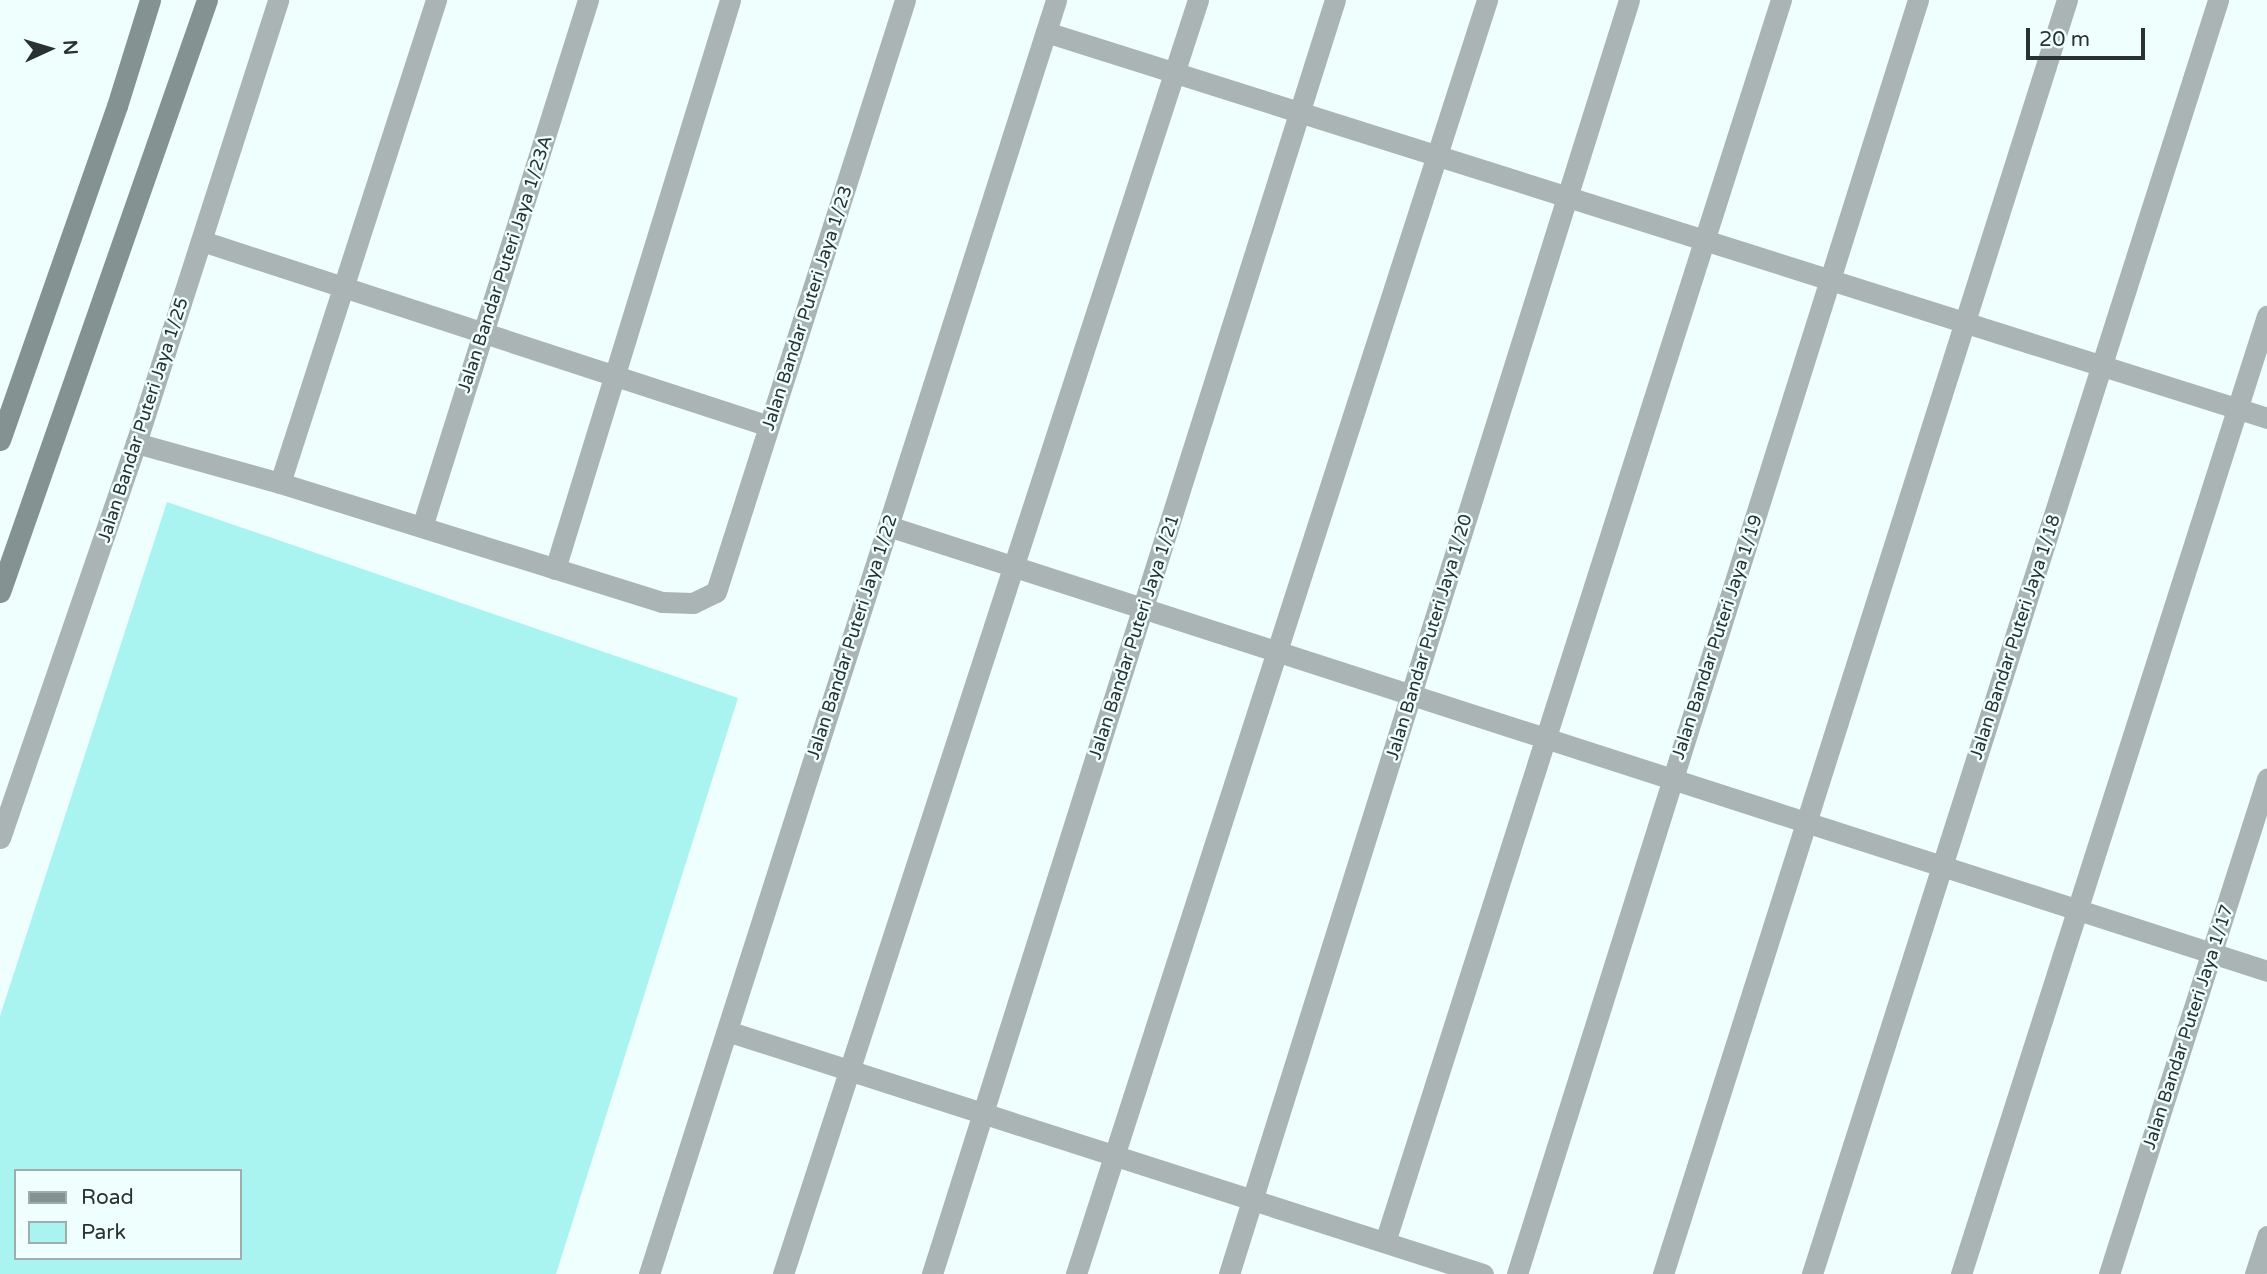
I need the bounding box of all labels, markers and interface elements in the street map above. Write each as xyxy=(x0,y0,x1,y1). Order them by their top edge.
north arrow xyxy=(14,14,84,84)
scale bar xyxy=(2029,14,2148,58)
text: 20 m xyxy=(2039,27,2090,52)
text: N xyxy=(58,39,81,56)
street label: Jalan Bandar Puteri Jaya 1/23A xyxy=(453,133,557,395)
street label: Jalan Bandar Puteri Jaya 1/23 xyxy=(757,183,857,433)
street label: Jalan Bandar Puteri Jaya 1/25 xyxy=(93,295,193,545)
street label: Jalan Bandar Puteri Jaya 1/22 xyxy=(802,512,902,762)
street label: Jalan Bandar Puteri Jaya 1/21 xyxy=(1084,512,1184,762)
street label: Jalan Bandar Puteri Jaya 1/20 xyxy=(1381,512,1477,762)
street label: Jalan Bandar Puteri Jaya 1/19 xyxy=(1667,512,1767,762)
street label: Jalan Bandar Puteri Jaya 1/18 xyxy=(1965,512,2065,762)
street label: Jalan Bandar Puteri Jaya 1/17 xyxy=(2138,902,2238,1152)
legend xyxy=(14,1169,242,1260)
text: Road xyxy=(81,1185,134,1210)
text: Park xyxy=(81,1220,126,1245)

